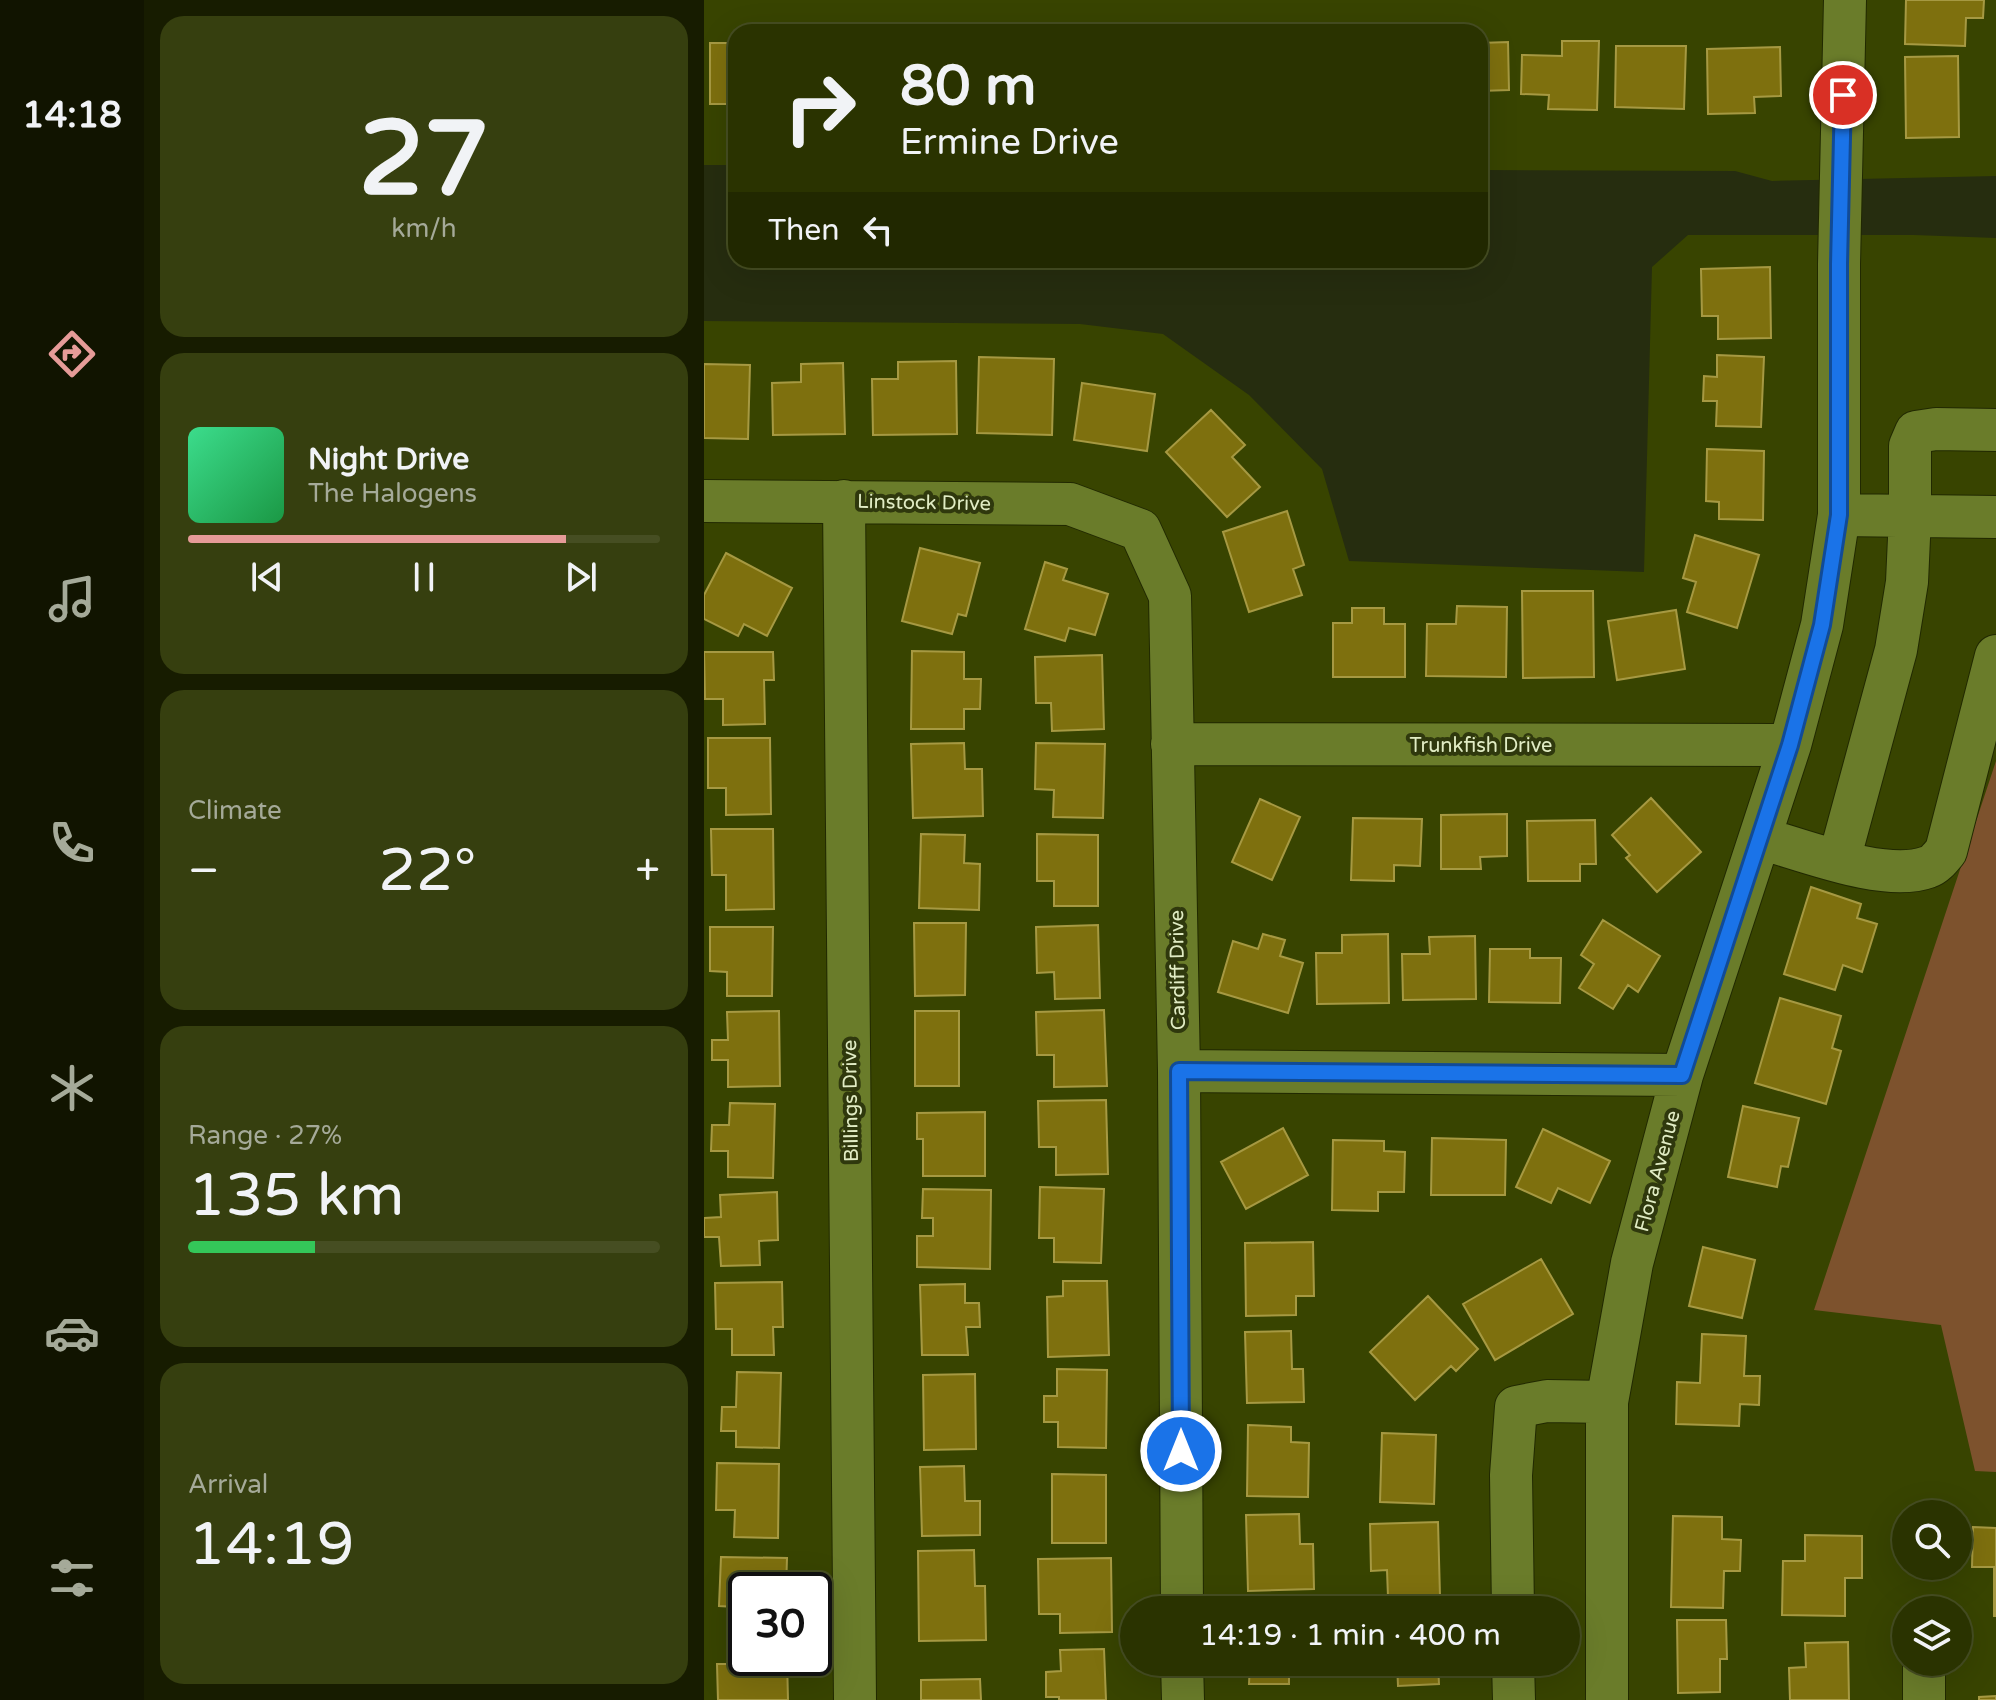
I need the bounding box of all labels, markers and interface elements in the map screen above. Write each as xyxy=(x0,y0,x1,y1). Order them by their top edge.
text: 80 m xyxy=(900,53,1036,120)
icon: right xyxy=(768,56,872,160)
pin xyxy=(1809,61,1877,129)
icon: arrive xyxy=(1821,73,1865,117)
text: 14:18 xyxy=(22,94,122,137)
text: 27 xyxy=(359,98,489,223)
text: Ermine Drive xyxy=(900,121,1119,164)
icon: left xyxy=(856,208,900,252)
text: Then xyxy=(768,212,840,249)
text: km/h xyxy=(391,213,457,244)
icon: directions xyxy=(44,326,100,382)
text: Night Drive xyxy=(308,441,469,478)
text: The Halogens xyxy=(308,478,477,509)
street label: Linstock Drive xyxy=(857,490,991,516)
icon: previous xyxy=(245,555,289,599)
icon: pause xyxy=(402,555,446,599)
icon: next xyxy=(559,555,603,599)
icon: music xyxy=(44,571,100,627)
street label: Trunkfish Drive xyxy=(1410,734,1552,758)
text: Climate xyxy=(188,795,282,826)
icon: phone xyxy=(44,815,100,871)
text: 22° xyxy=(378,835,476,907)
text: − xyxy=(188,845,219,898)
text: + xyxy=(635,845,660,898)
street label: Cardiff Drive xyxy=(1165,910,1191,1030)
street label: Billings Drive xyxy=(838,1040,864,1162)
icon: climate xyxy=(44,1060,100,1116)
street label: Flora Avenue xyxy=(1630,1108,1686,1235)
text: Range · 27% xyxy=(188,1120,342,1151)
text: 135 km xyxy=(188,1160,404,1232)
icon: car xyxy=(44,1305,100,1361)
position arrow xyxy=(1139,1409,1223,1493)
text: Arrival xyxy=(188,1469,268,1500)
map controls xyxy=(1892,1500,1972,1676)
button: search xyxy=(1892,1500,1972,1580)
text: 14:19 xyxy=(188,1509,354,1581)
icon: filters xyxy=(44,1550,100,1606)
speed limit sign: 30 xyxy=(728,1572,832,1676)
button: layers xyxy=(1892,1596,1972,1676)
text: 14:19 · 1 min · 400 m xyxy=(1199,1617,1501,1654)

